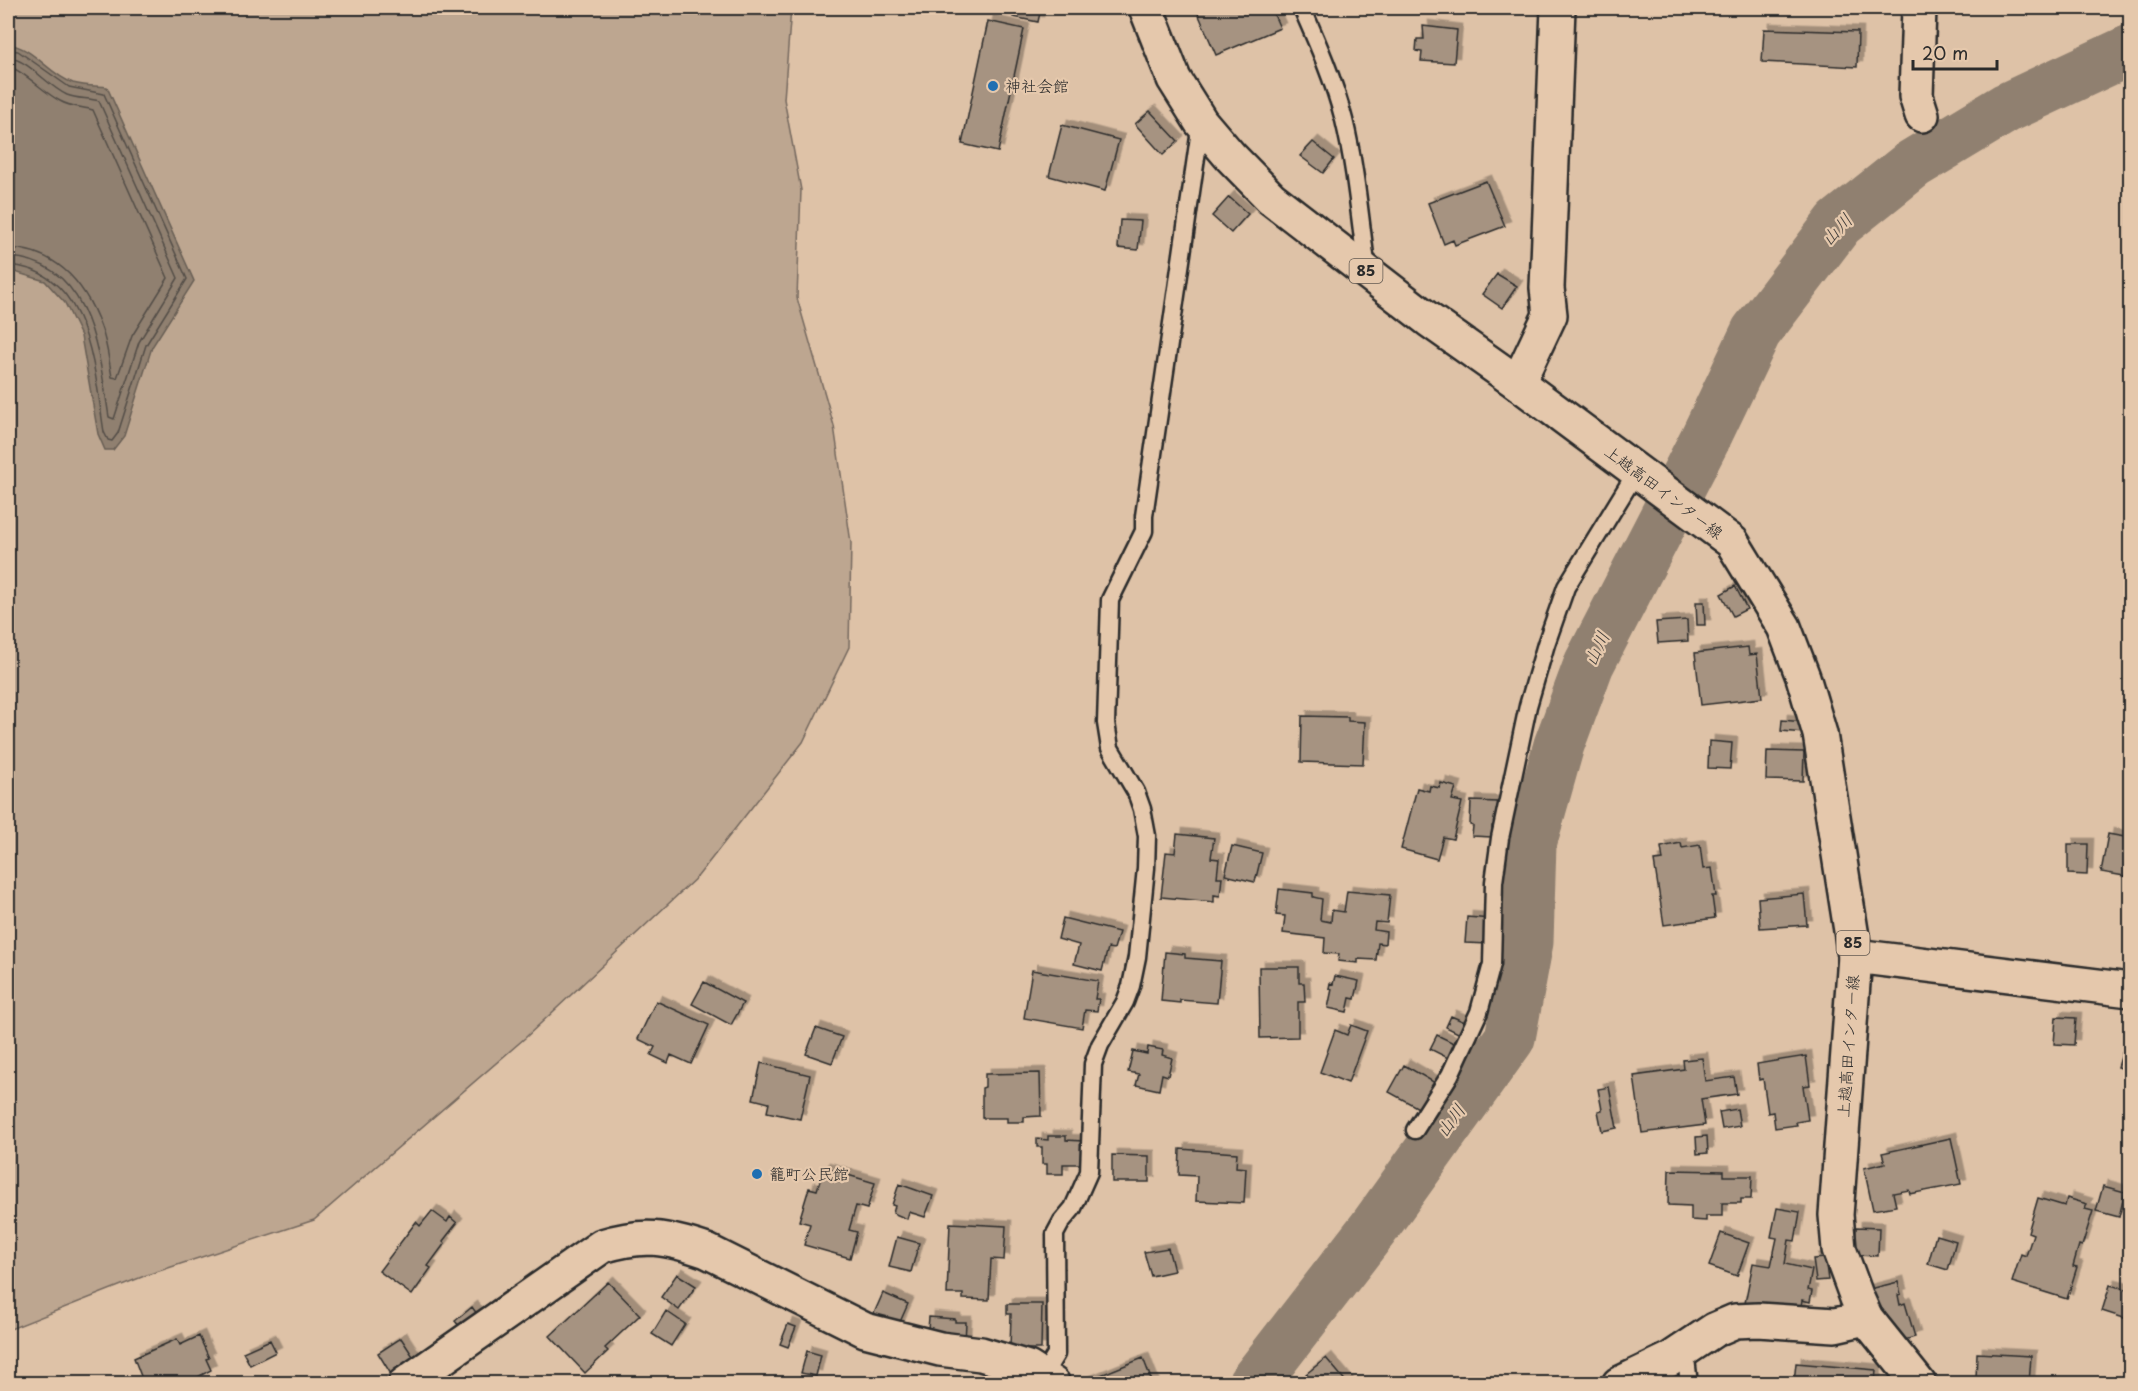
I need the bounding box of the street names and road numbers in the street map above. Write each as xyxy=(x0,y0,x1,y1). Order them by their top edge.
road number: 85 xyxy=(1350,259,1382,283)
street label: 上越高田インター線 xyxy=(1600,438,1729,544)
road number: 85 xyxy=(1836,931,1870,955)
street label: 上越高田インター線 xyxy=(1830,974,1864,1118)

